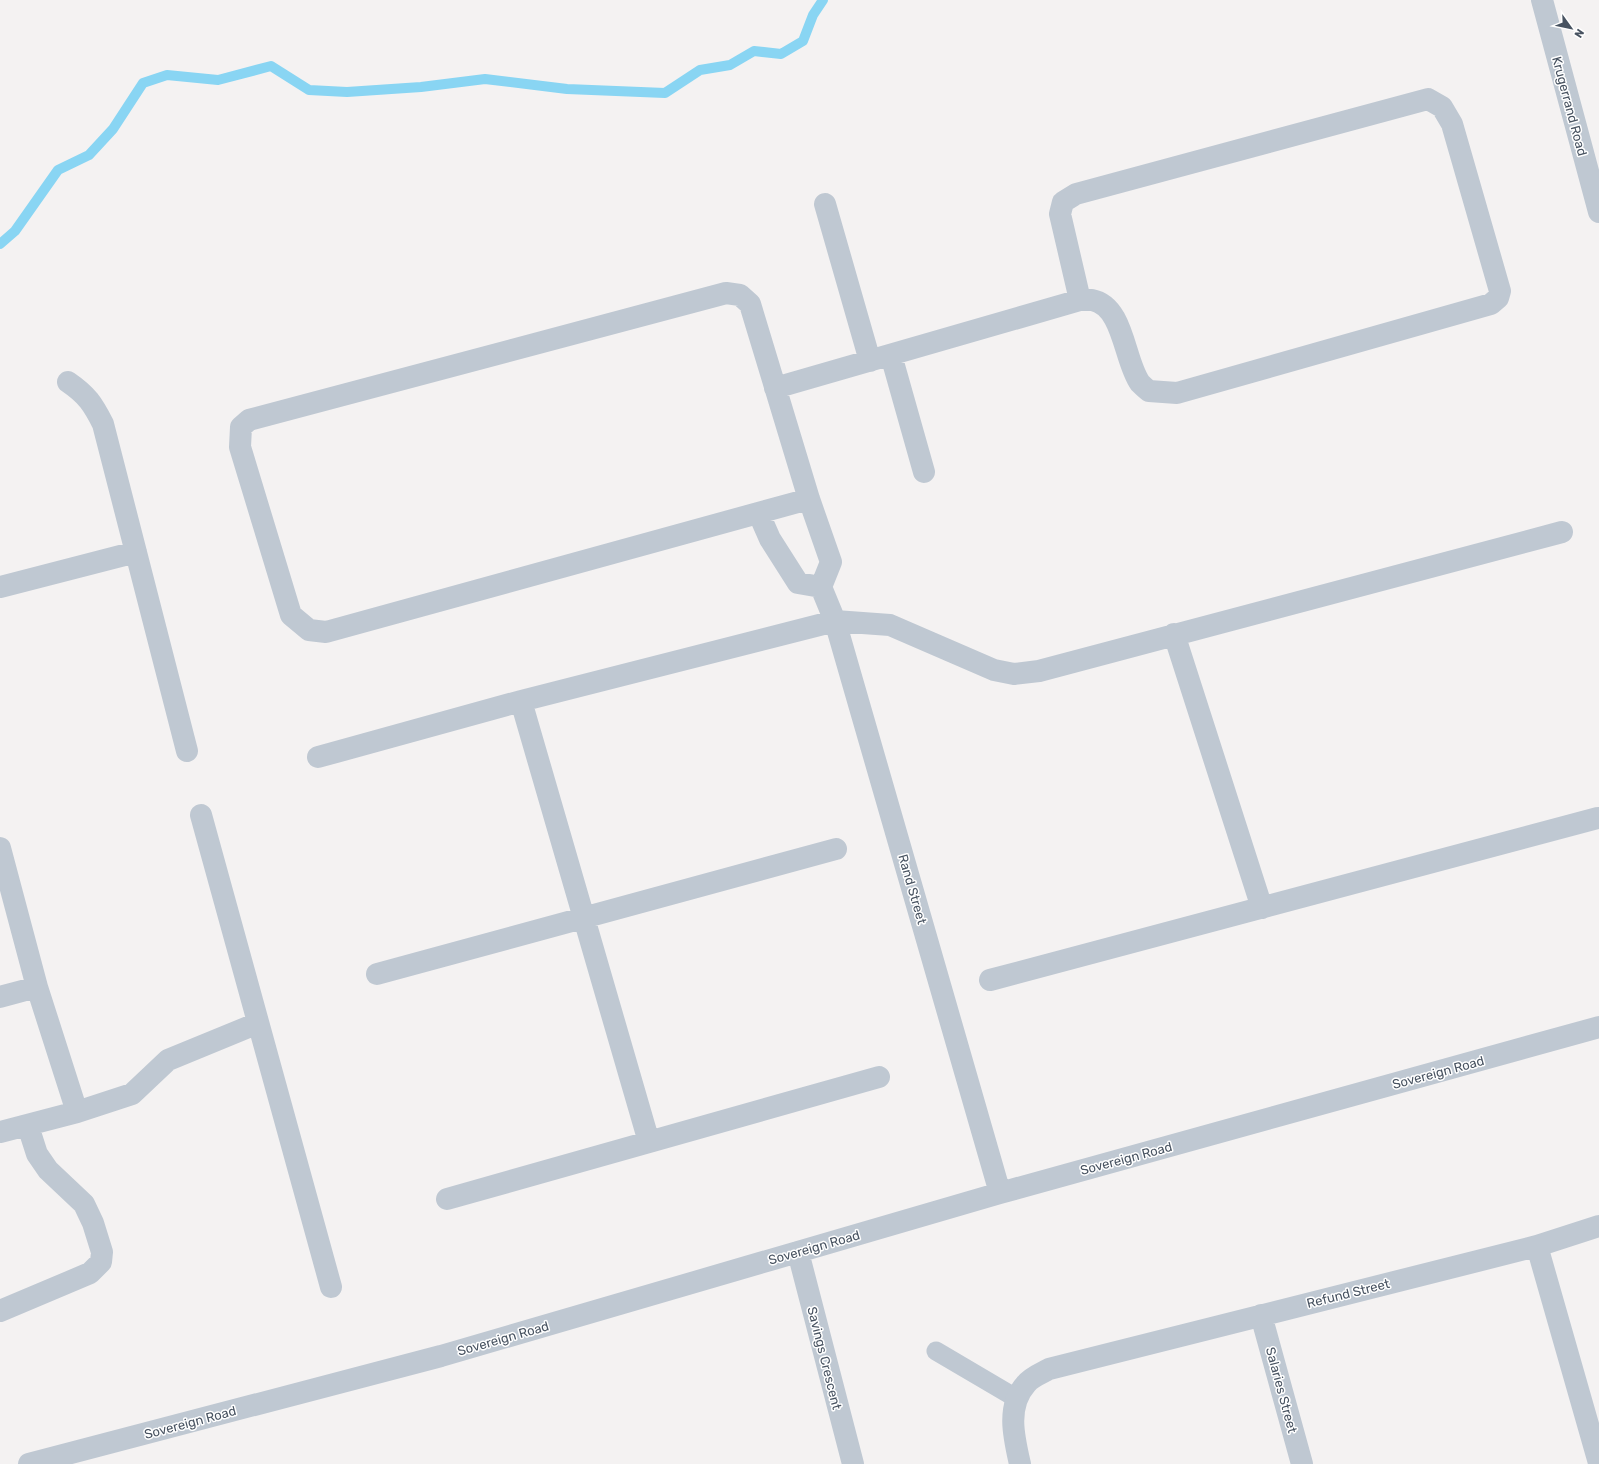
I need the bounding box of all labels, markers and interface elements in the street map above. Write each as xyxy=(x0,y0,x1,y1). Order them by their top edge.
north arrow xyxy=(1551,8,1591,48)
text: N xyxy=(1571,26,1587,40)
street label: Krugerrand Road xyxy=(1548,55,1590,158)
street label: Rand Street xyxy=(895,852,930,926)
street label: Sovereign Road xyxy=(1391,1053,1486,1093)
street label: Sovereign Road xyxy=(1079,1139,1174,1179)
street label: Sovereign Road xyxy=(767,1227,862,1269)
street label: Refund Street xyxy=(1305,1276,1391,1311)
street label: Savings Crescent xyxy=(803,1305,845,1411)
street label: Sovereign Road xyxy=(456,1318,551,1360)
street label: Salaries Street xyxy=(1263,1346,1300,1435)
street label: Sovereign Road xyxy=(143,1403,238,1443)

